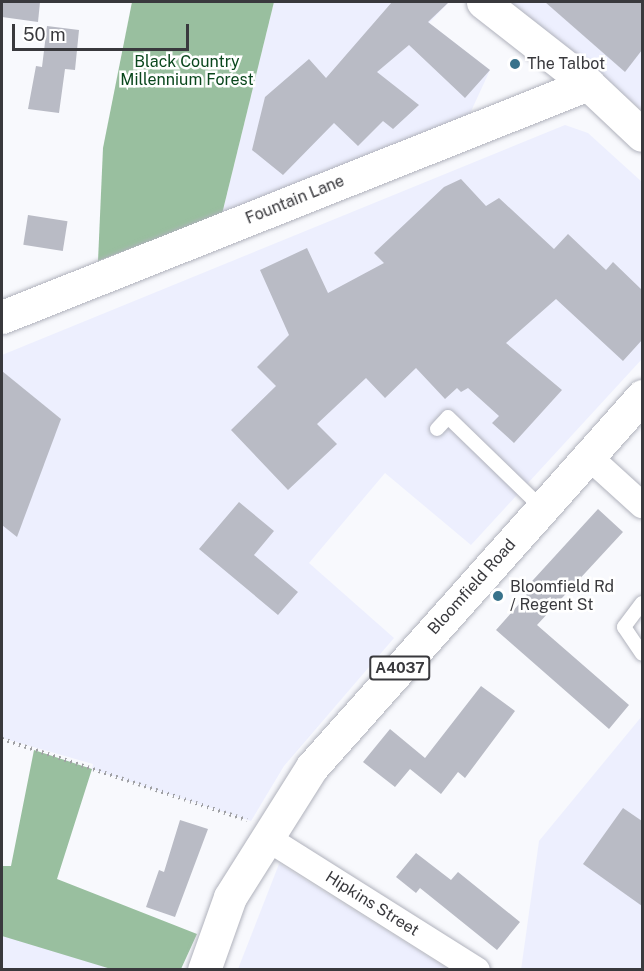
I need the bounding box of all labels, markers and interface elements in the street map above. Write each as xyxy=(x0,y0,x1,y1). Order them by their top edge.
scale bar xyxy=(15,12,192,50)
text: 50 m xyxy=(23,24,66,45)
park label: Black Country Millennium Forest xyxy=(120,52,254,90)
place label: The Talbot xyxy=(527,54,605,74)
marker: The Talbot xyxy=(508,57,522,71)
street label: Fountain Lane xyxy=(243,171,347,229)
street label: Bloomfield Road xyxy=(424,535,520,639)
place label: Bloomfield Rd / Regent St xyxy=(510,577,614,615)
marker: Bloomfield Rd / Regent St xyxy=(491,589,505,603)
road number: A4037 xyxy=(368,656,432,680)
street label: Hipkins Street xyxy=(322,868,422,940)

